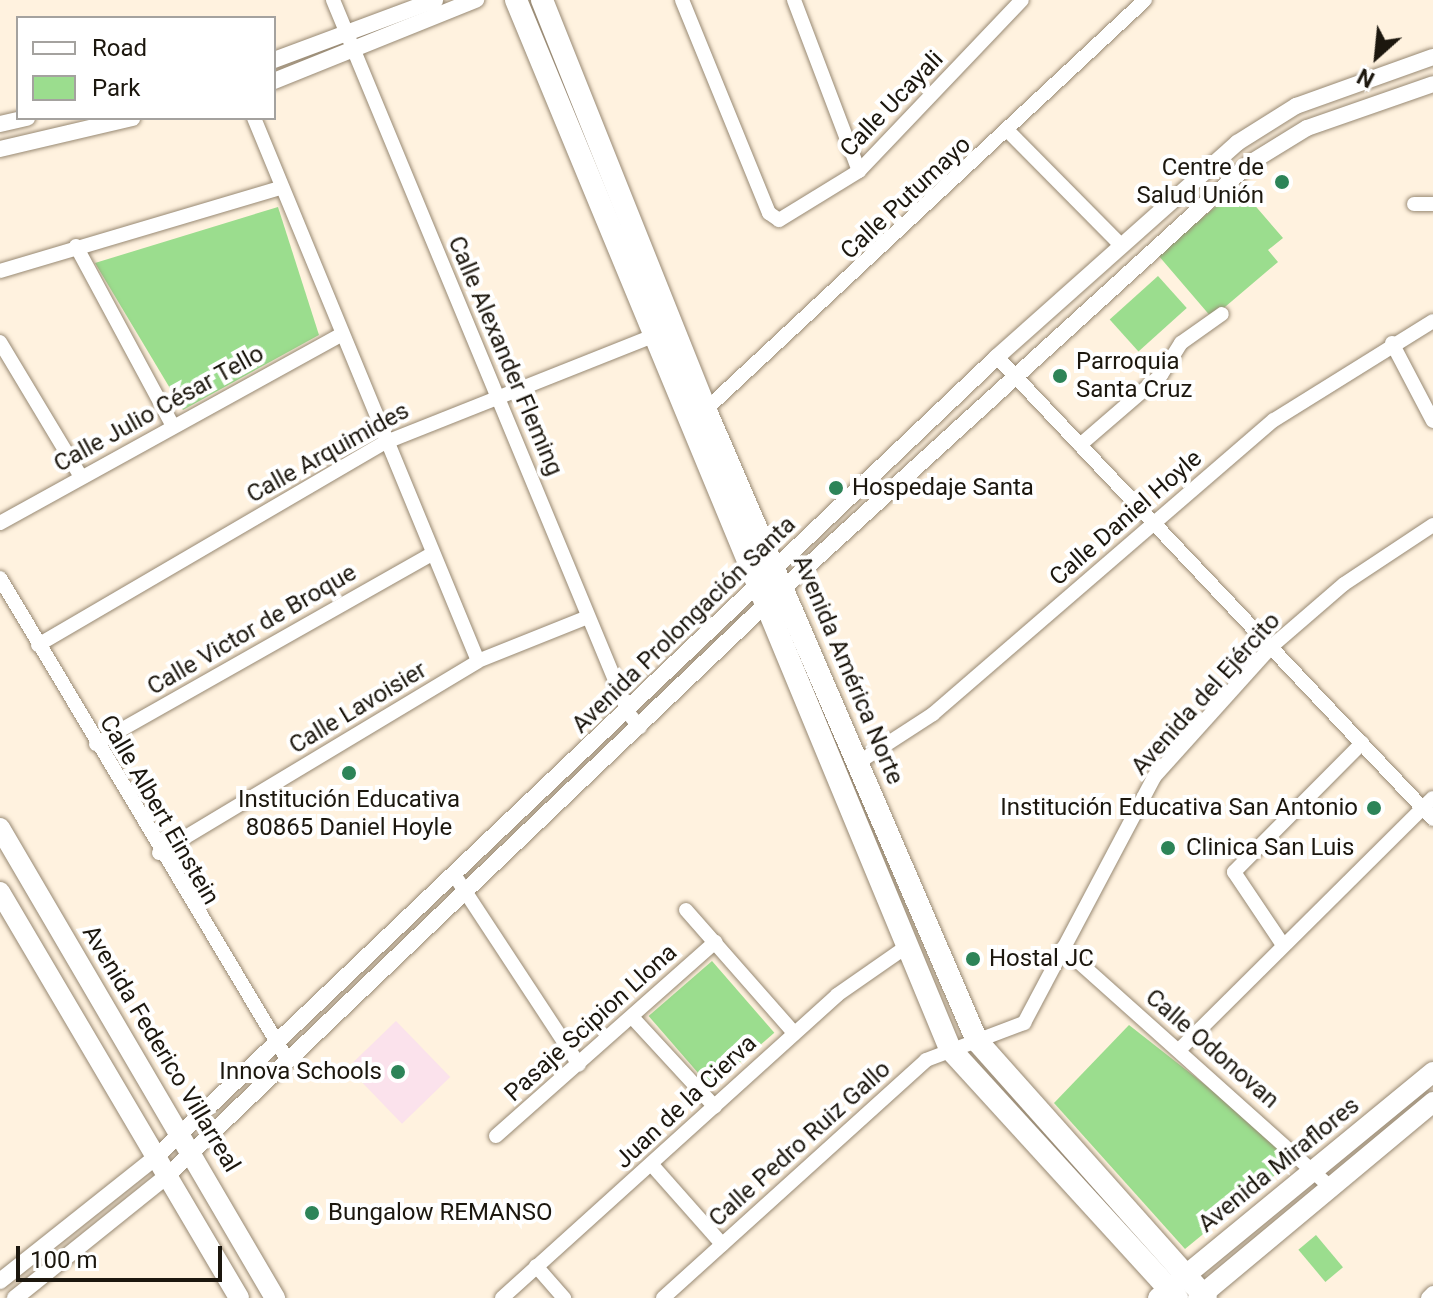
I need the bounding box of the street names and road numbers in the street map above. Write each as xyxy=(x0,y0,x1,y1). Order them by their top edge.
street label: Calle Ucayali xyxy=(834,45,950,163)
street label: Calle Putumayo xyxy=(835,130,977,266)
street label: Calle Alexander Fleming xyxy=(441,232,569,480)
street label: Calle Julio César Tello xyxy=(49,339,269,479)
street label: Calle Arquimides xyxy=(242,397,414,509)
street label: Calle Daniel Hoyle xyxy=(1044,444,1208,592)
street label: Avenida Prolongación Santa xyxy=(566,511,802,739)
street label: Avenida América Norte xyxy=(787,551,909,789)
street label: Calle Victor de Broque xyxy=(142,558,362,702)
street label: Avenida del Ejército xyxy=(1125,607,1287,781)
street label: Calle Lavoisier xyxy=(284,656,432,760)
street label: Calle Albert Einstein xyxy=(93,710,225,910)
street label: Avenida Federico Villarreal xyxy=(76,920,246,1178)
street label: Pasaje Scipion Llona xyxy=(499,938,683,1108)
street label: Calle Odonovan xyxy=(1139,983,1285,1115)
street label: Juan de la Cierva xyxy=(609,1029,763,1175)
street label: Calle Pedro Ruiz Gallo xyxy=(703,1055,897,1233)
street label: Avenida Miraflores xyxy=(1193,1091,1365,1239)

